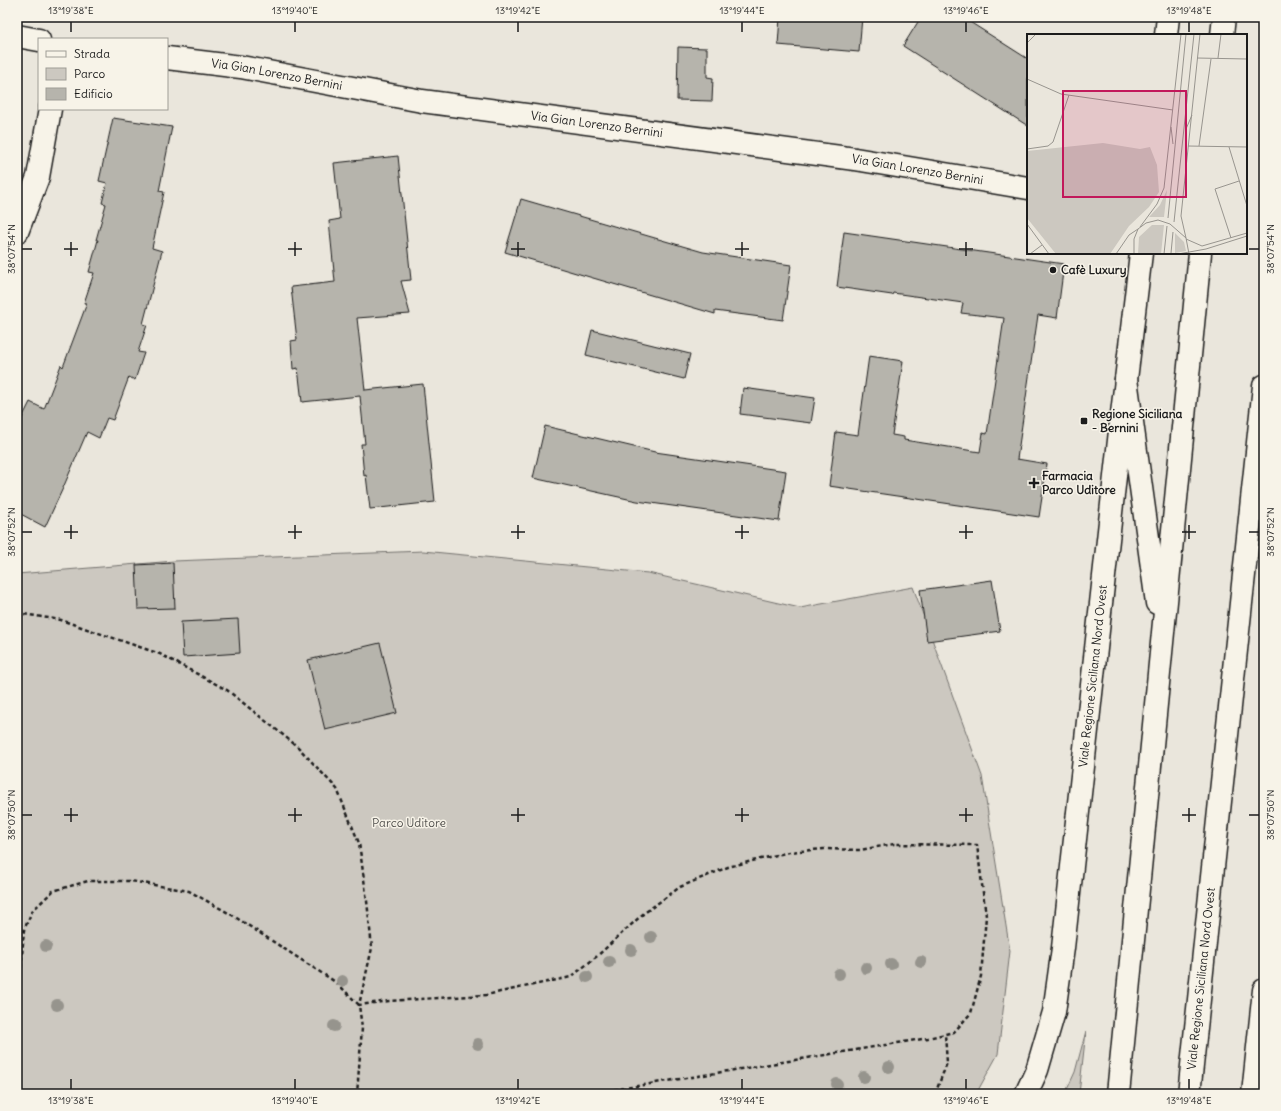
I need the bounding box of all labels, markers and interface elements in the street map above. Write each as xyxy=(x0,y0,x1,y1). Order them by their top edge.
text: 13°19'38"E xyxy=(48,4,94,17)
text: 13°19'40"E xyxy=(272,4,318,17)
text: 13°19'42"E xyxy=(496,4,541,17)
text: 13°19'44"E xyxy=(719,4,765,17)
text: 13°19'46"E xyxy=(943,4,989,17)
text: 13°19'48"E xyxy=(1166,4,1212,17)
inset map xyxy=(1027,34,1247,254)
legend xyxy=(38,38,168,110)
text: Strada xyxy=(74,46,110,61)
street label: Via Gian Lorenzo Bernini xyxy=(210,55,344,93)
text: Parco xyxy=(74,66,106,81)
text: Edificio xyxy=(74,86,113,101)
street label: Via Gian Lorenzo Bernini xyxy=(530,108,664,140)
street label: Via Gian Lorenzo Bernini xyxy=(851,151,984,187)
text: 38°07'54"N xyxy=(5,224,18,274)
text: 38°07'54"N xyxy=(1264,224,1277,274)
place label: Cafè Luxury xyxy=(1061,262,1127,278)
marker: Cafè Luxury xyxy=(1048,265,1058,275)
place label: Regione Siciliana - Bernini xyxy=(1092,406,1183,435)
marker: Regione Siciliana - Bernini xyxy=(1079,416,1089,426)
place label: Farmacia Parco Uditore xyxy=(1042,468,1116,497)
marker: Farmacia Parco Uditore xyxy=(1029,478,1039,488)
text: 38°07'52"N xyxy=(5,507,18,557)
text: 38°07'52"N xyxy=(1264,507,1277,557)
street label: Viale Regione Siciliana Nord Ovest xyxy=(1075,584,1110,768)
text: 38°07'50"N xyxy=(5,790,18,840)
text: 38°07'50"N xyxy=(1264,790,1277,840)
park label: Parco Uditore xyxy=(372,815,446,830)
street label: Viale Regione Siciliana Nord Ovest xyxy=(1184,887,1218,1071)
text: 13°19'38"E xyxy=(48,1094,94,1107)
text: 13°19'40"E xyxy=(272,1094,318,1107)
text: 13°19'42"E xyxy=(496,1094,541,1107)
text: 13°19'44"E xyxy=(719,1094,765,1107)
text: 13°19'46"E xyxy=(943,1094,989,1107)
text: 13°19'48"E xyxy=(1166,1094,1212,1107)

